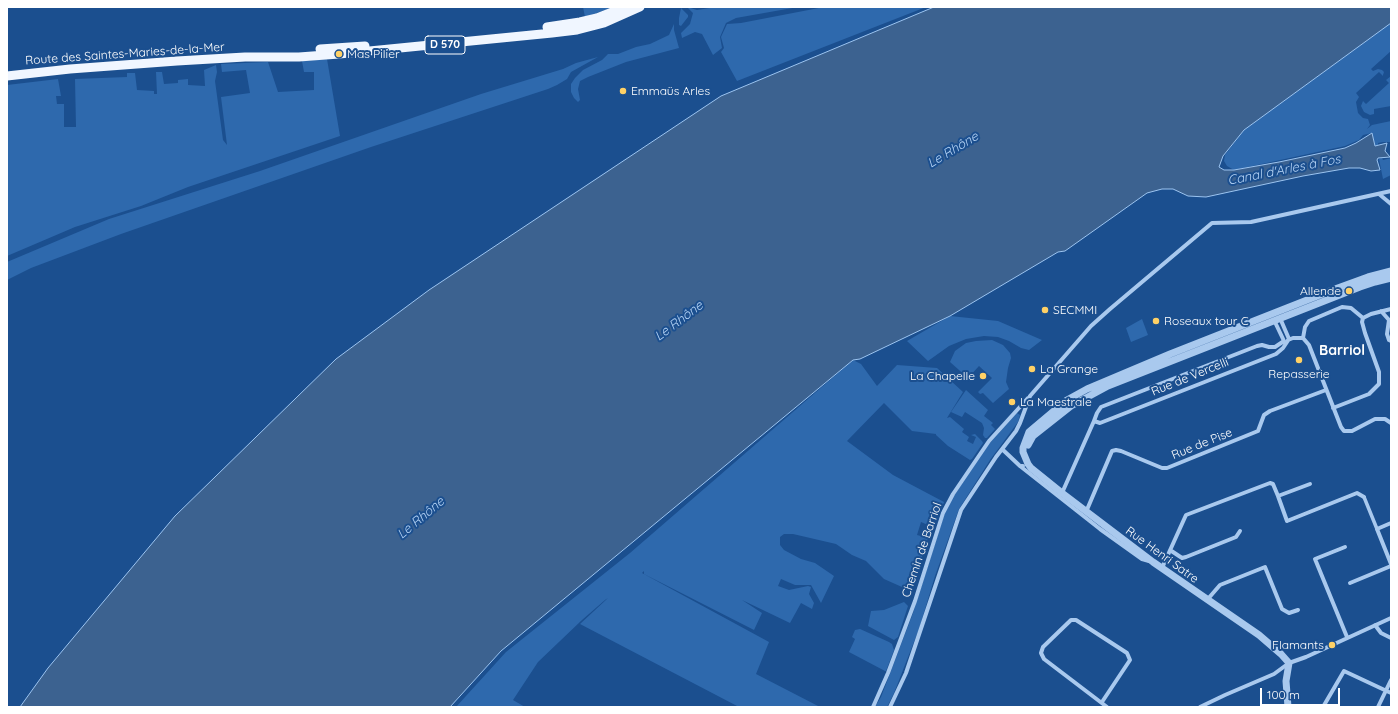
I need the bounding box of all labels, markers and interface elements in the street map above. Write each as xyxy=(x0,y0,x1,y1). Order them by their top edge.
road number: D 570 xyxy=(425,36,465,54)
street label: Route des Saintes-Maries-de-la-Mer xyxy=(25,40,225,68)
place label: Mas Pilier xyxy=(347,47,400,61)
marker: Mas Pilier xyxy=(334,49,344,59)
place label: Emmaüs Arles xyxy=(631,84,710,98)
marker: Emmaüs Arles xyxy=(618,86,628,96)
water label: Le Rhône xyxy=(925,129,981,171)
water label: Canal d'Arles à Fos xyxy=(1226,151,1342,189)
place label: Allende xyxy=(1300,284,1341,298)
marker: Allende xyxy=(1344,286,1354,296)
water label: Le Rhône xyxy=(652,298,706,344)
place label: SECMMI xyxy=(1053,303,1097,317)
marker: SECMMI xyxy=(1040,305,1050,315)
place label: Roseaux tour C xyxy=(1164,314,1249,328)
marker: Roseaux tour C xyxy=(1151,316,1161,326)
district label: Barriol xyxy=(1319,343,1365,359)
street label: Rue de Vercelli xyxy=(1149,355,1231,399)
marker: Repasserie xyxy=(1294,355,1304,365)
place label: La Grange xyxy=(1040,362,1098,376)
marker: La Grange xyxy=(1027,364,1037,374)
place label: Repasserie xyxy=(1268,367,1330,381)
place label: La Chapelle xyxy=(910,369,975,383)
marker: La Chapelle xyxy=(978,371,988,381)
place label: La Maestrale xyxy=(1020,395,1092,409)
marker: La Maestrale xyxy=(1007,397,1017,407)
street label: Rue de Pise xyxy=(1170,425,1234,463)
water label: Le Rhône xyxy=(394,494,448,542)
street label: Chemin de Barriol xyxy=(899,501,945,599)
street label: Rue Henri Satre xyxy=(1123,524,1201,586)
place label: Flamants xyxy=(1272,638,1324,652)
marker: Flamants xyxy=(1327,640,1337,650)
scale bar xyxy=(1262,680,1342,706)
text: 100 m xyxy=(1267,687,1300,702)

